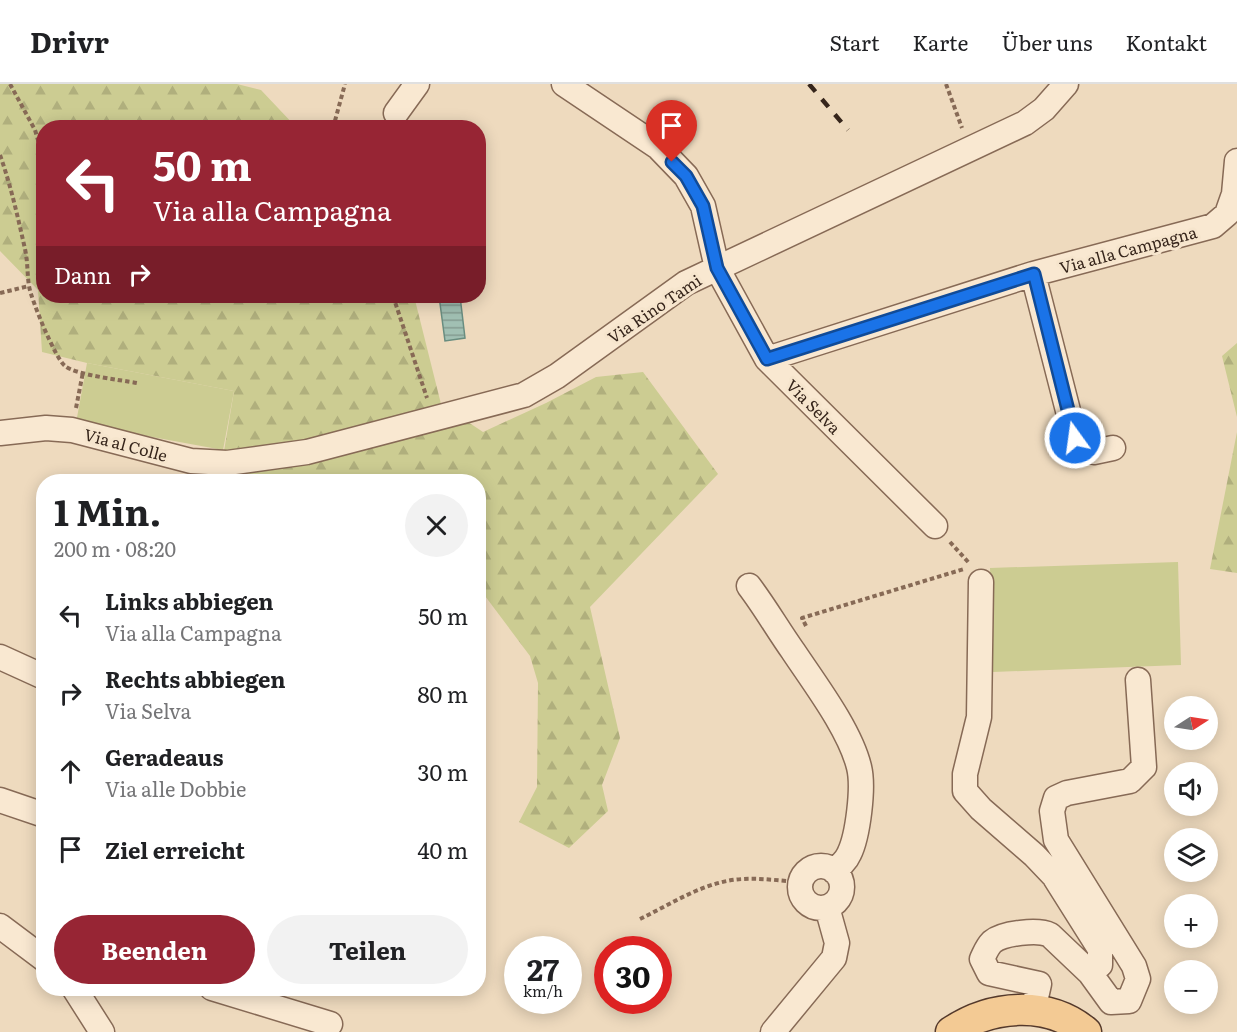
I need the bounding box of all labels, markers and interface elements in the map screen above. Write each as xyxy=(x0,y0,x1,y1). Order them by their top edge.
text: Drivr xyxy=(30,20,109,62)
text: Start xyxy=(829,26,880,57)
text: Karte xyxy=(913,26,968,57)
text: Über uns xyxy=(1001,26,1092,57)
text: Kontakt xyxy=(1125,26,1207,57)
pin xyxy=(646,100,697,162)
icon: arrive xyxy=(655,109,688,142)
text: 50 m xyxy=(153,132,252,194)
icon: left xyxy=(54,144,132,222)
text: Via alla Campagna xyxy=(153,189,392,229)
street label: Via alla Campagna xyxy=(1057,219,1200,279)
text: Dann xyxy=(54,258,111,291)
icon: right xyxy=(123,258,156,291)
street label: Via Rino Tami xyxy=(602,268,706,348)
street label: Via Selva xyxy=(781,373,847,439)
position arrow xyxy=(1043,406,1107,470)
street label: Via al Colle xyxy=(82,421,170,467)
text: 1 Min. xyxy=(54,484,161,537)
button: close xyxy=(405,494,468,557)
text: 200 m · 08:20 xyxy=(54,533,176,563)
text: Links abbiegen xyxy=(105,584,274,617)
icon: left xyxy=(54,599,87,632)
text: 50 m xyxy=(418,599,468,632)
text: Via alla Campagna xyxy=(105,617,282,647)
text: Rechts abbiegen xyxy=(105,662,285,695)
icon: right xyxy=(54,677,87,710)
text: 80 m xyxy=(417,677,468,710)
text: Via Selva xyxy=(105,695,191,725)
north arrow xyxy=(1164,696,1218,750)
map controls xyxy=(1164,696,1218,1014)
text: Geradeaus xyxy=(105,740,223,773)
icon: ahead xyxy=(54,755,87,788)
text: 30 m xyxy=(418,755,468,788)
button: sound xyxy=(1164,762,1218,816)
text: Via alle Dobbie xyxy=(105,773,246,803)
button: layers xyxy=(1164,828,1218,882)
icon: arrive xyxy=(54,833,87,866)
text: Ziel erreicht xyxy=(105,833,245,866)
text: 40 m xyxy=(417,833,468,866)
button: + xyxy=(1164,894,1218,948)
button: Beenden xyxy=(54,915,255,984)
button: Teilen xyxy=(267,915,468,984)
speed limit sign: 30 xyxy=(594,936,672,1014)
text: 27 xyxy=(527,946,559,990)
button: − xyxy=(1164,960,1218,1014)
text: km/h xyxy=(523,979,563,1002)

